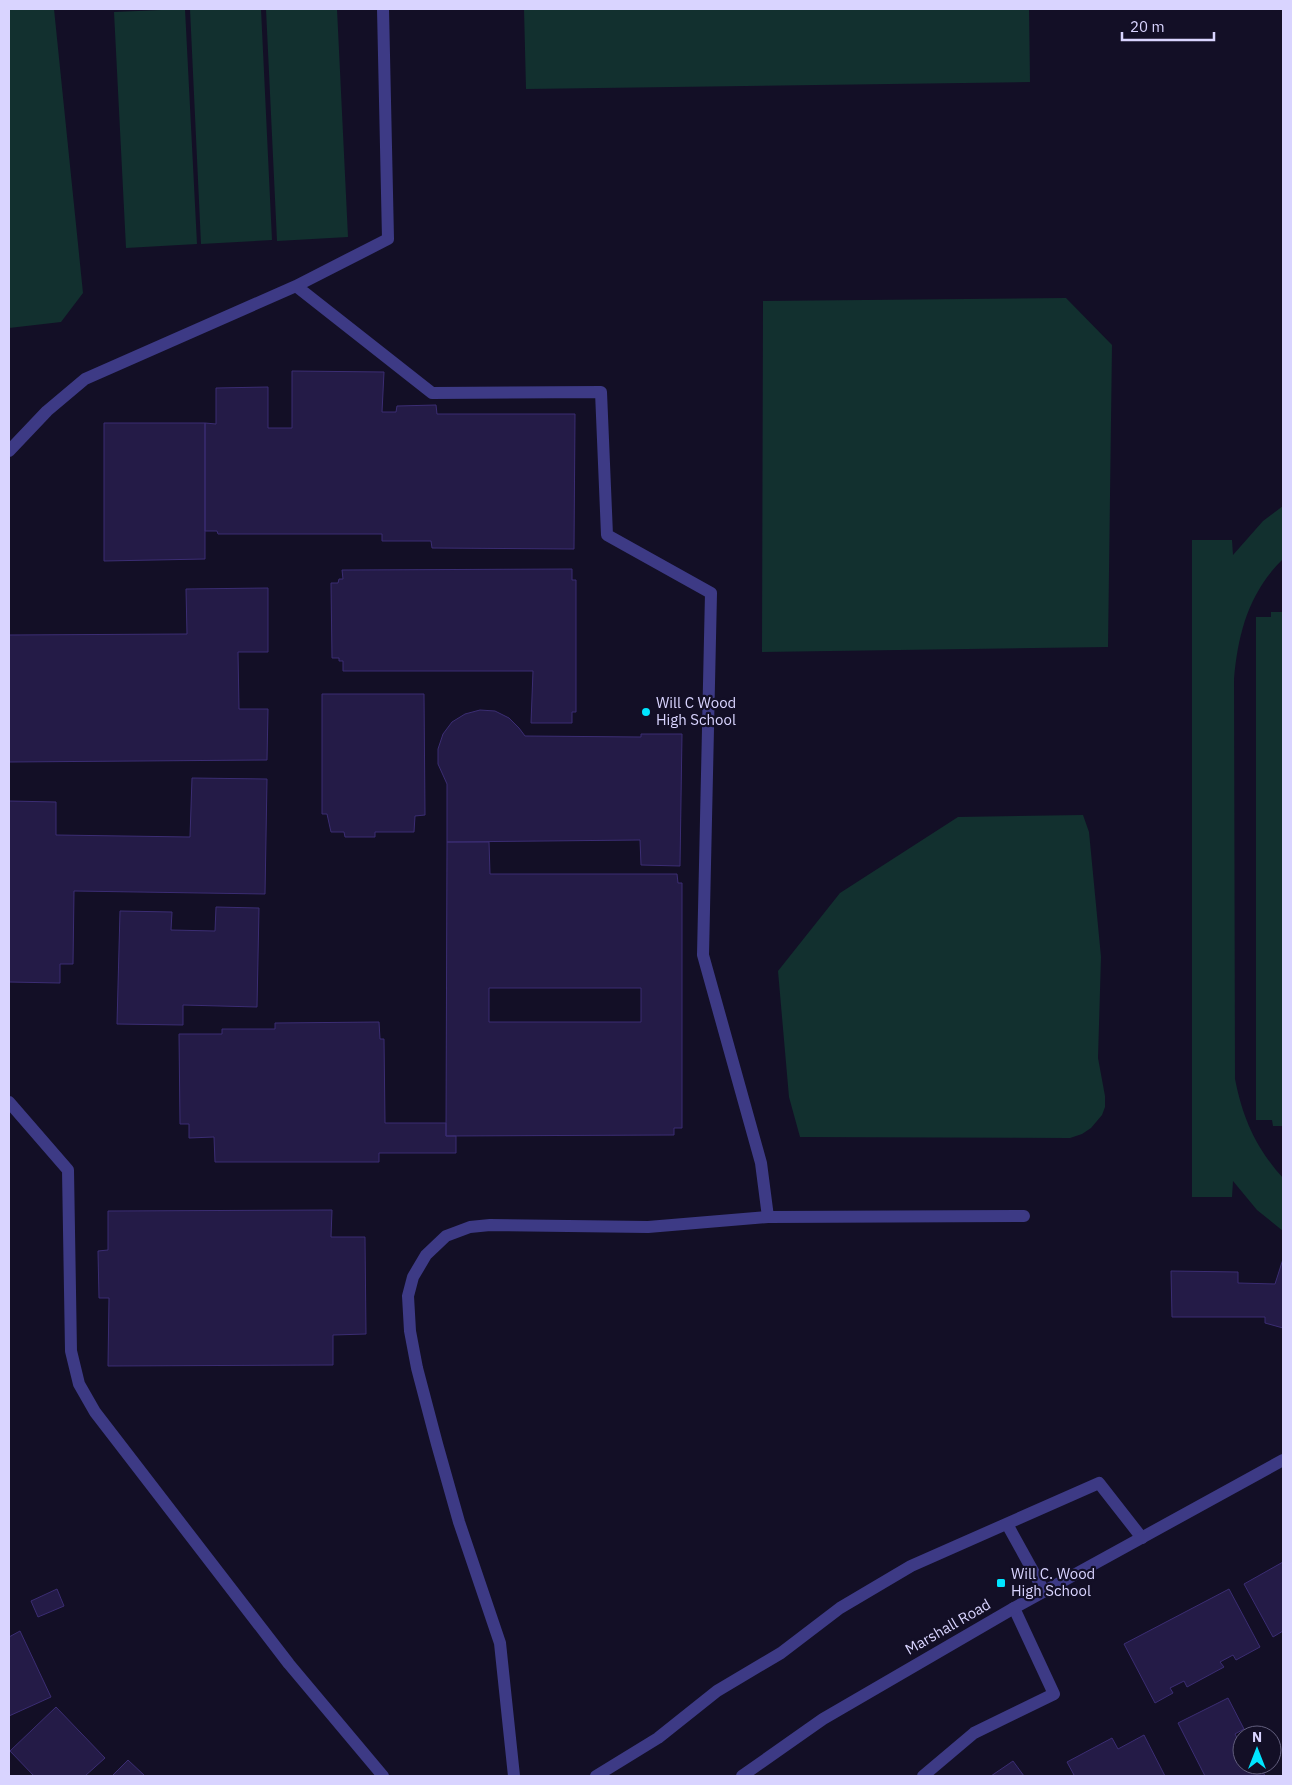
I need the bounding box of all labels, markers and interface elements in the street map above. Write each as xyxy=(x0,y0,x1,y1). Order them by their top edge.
scale bar xyxy=(1122,10,1214,42)
text: 20 m xyxy=(1130,17,1165,36)
place label: Will C Wood High School xyxy=(656,693,736,729)
marker: Will C Wood High School xyxy=(640,706,652,718)
place label: Will C. Wood High School xyxy=(1011,1564,1095,1600)
marker: Will C. Wood High School xyxy=(995,1577,1007,1589)
street label: Marshall Road xyxy=(902,1594,994,1659)
north arrow xyxy=(1232,1725,1282,1775)
text: N xyxy=(1252,1728,1262,1746)

